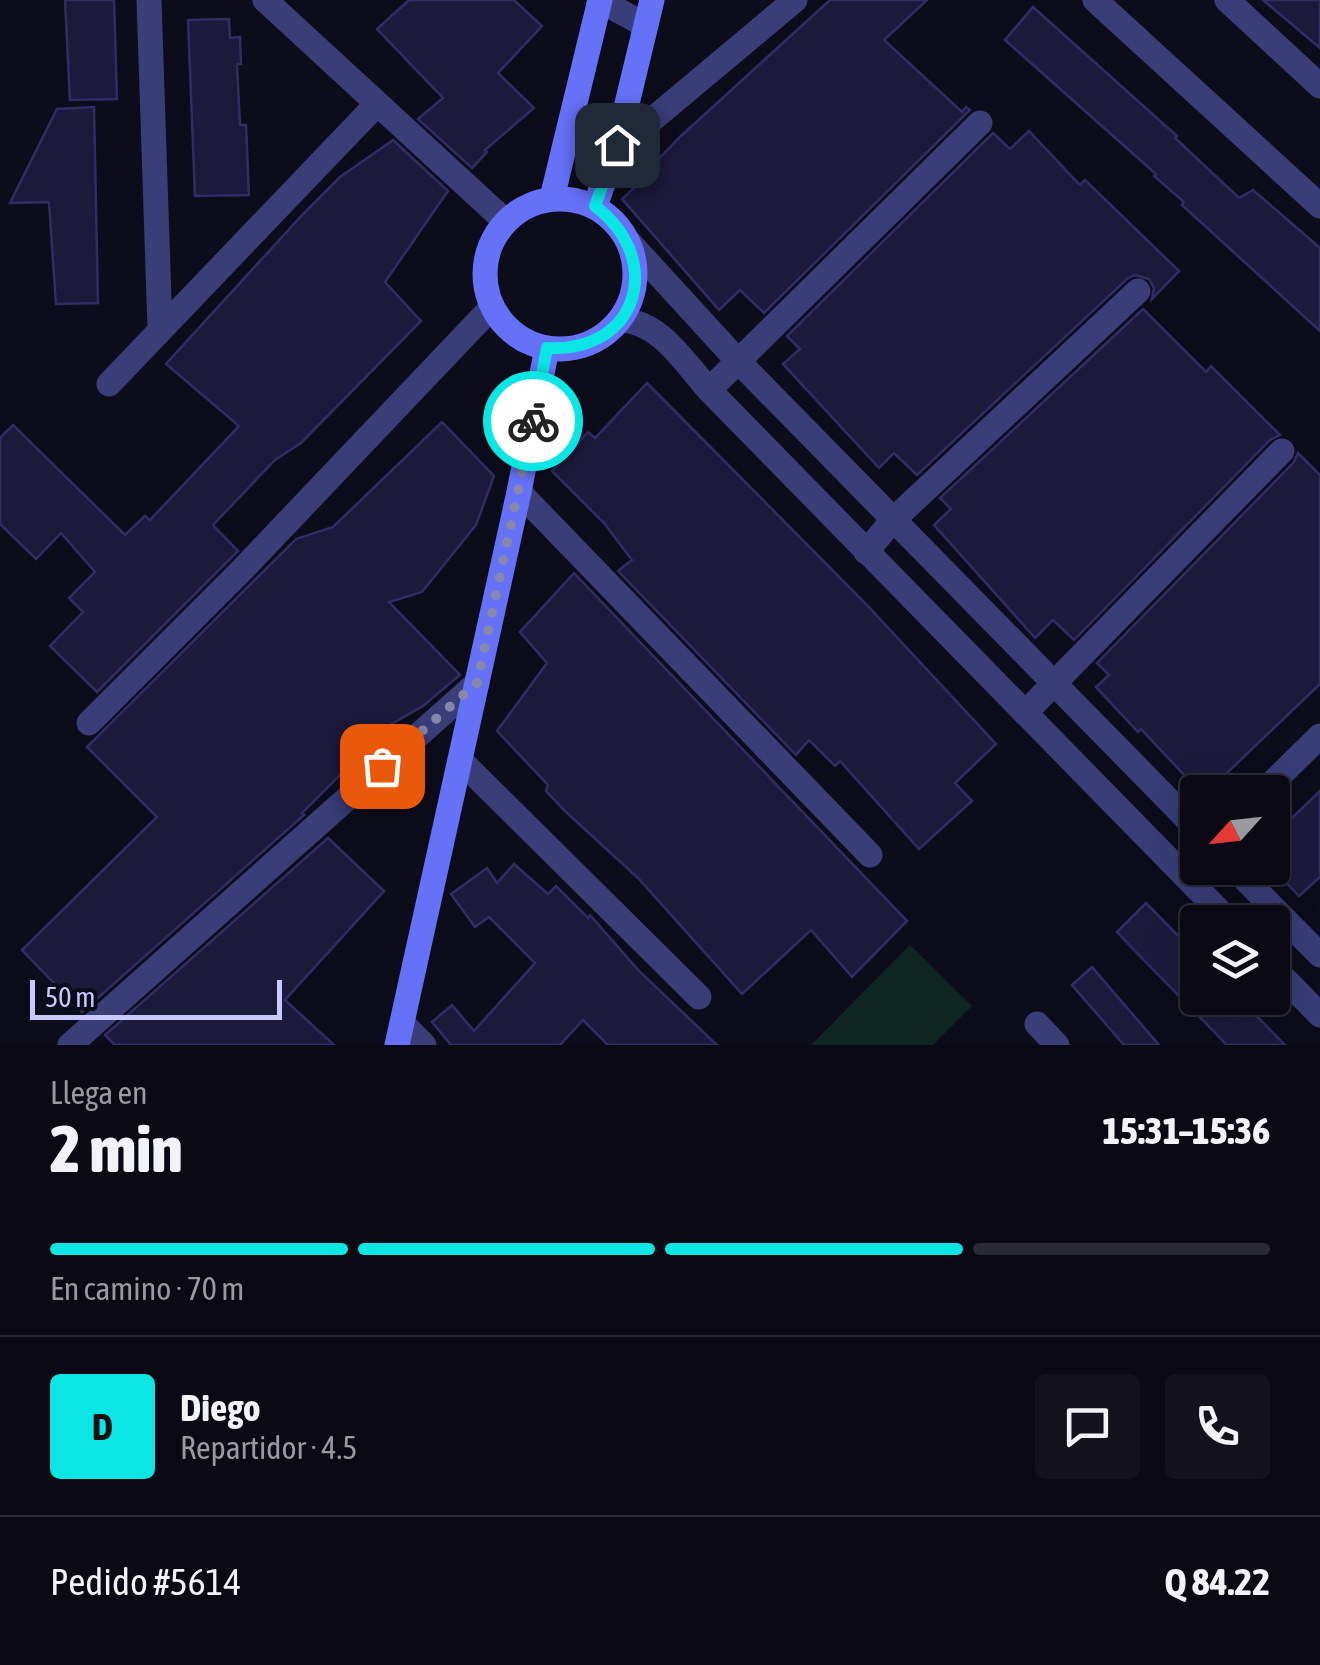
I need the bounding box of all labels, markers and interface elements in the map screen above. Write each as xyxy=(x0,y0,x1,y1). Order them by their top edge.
pin xyxy=(575,103,660,188)
icon: home xyxy=(590,118,645,173)
courier xyxy=(483,371,583,471)
icon: bike xyxy=(506,394,561,449)
pin xyxy=(340,724,425,809)
icon: bag xyxy=(355,739,410,794)
north arrow xyxy=(1180,775,1290,885)
map controls xyxy=(1180,775,1290,1015)
button: layers xyxy=(1180,905,1290,1015)
scale bar xyxy=(30,975,282,1020)
text: 50 m xyxy=(45,981,95,1013)
text: Llega en xyxy=(50,1074,148,1111)
text: 15:31–15:36 xyxy=(1102,1109,1270,1152)
text: 2 min xyxy=(50,1111,183,1186)
text: En camino · 70 m xyxy=(50,1270,244,1307)
button: chat xyxy=(1035,1374,1140,1479)
button: phone xyxy=(1165,1374,1270,1479)
text: Diego xyxy=(180,1386,261,1429)
text: D xyxy=(92,1405,113,1448)
text: Repartidor · 4.5 xyxy=(180,1429,357,1466)
text: Pedido #5614 xyxy=(50,1560,241,1603)
text: Q 84.22 xyxy=(1164,1560,1270,1603)

